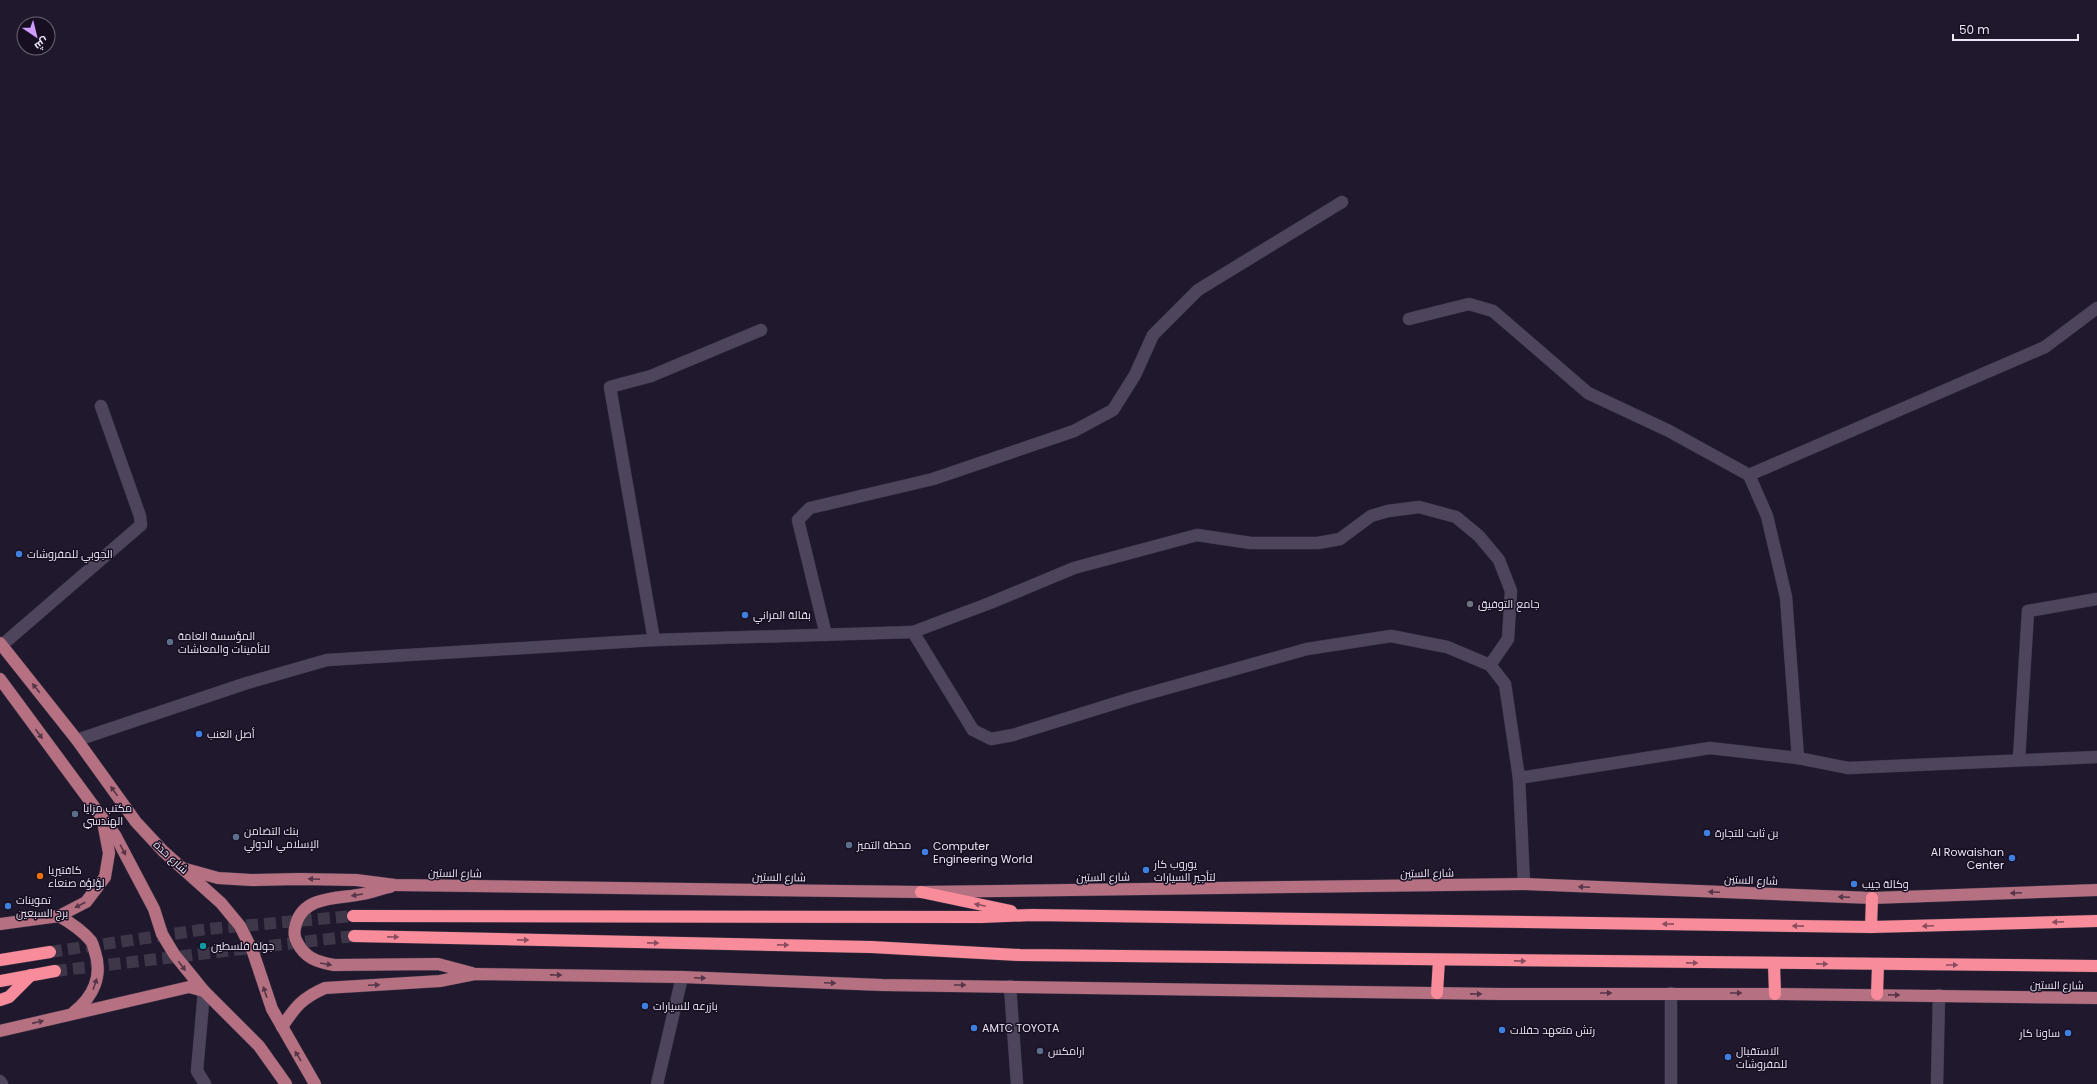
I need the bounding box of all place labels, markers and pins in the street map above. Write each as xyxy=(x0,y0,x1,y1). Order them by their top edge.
place label: الجوبي للمفروشات xyxy=(27,546,113,563)
marker: الجوبي للمفروشات xyxy=(14,549,24,559)
place label: جامع التوفيق xyxy=(1478,596,1540,612)
marker: جامع التوفيق xyxy=(1465,599,1475,609)
place label: بقالة المراني xyxy=(753,607,811,624)
marker: بقالة المراني xyxy=(740,610,750,620)
place label: المؤسسة العامة للتأمينات والمعاشات xyxy=(178,628,270,657)
marker: المؤسسة العامة للتأمينات والمعاشات xyxy=(165,637,175,647)
place label: أصل العنب xyxy=(207,726,255,742)
marker: أصل العنب xyxy=(194,729,204,739)
place label: مكتب مزايا الهندسي xyxy=(83,800,132,829)
marker: مكتب مزايا الهندسي xyxy=(70,809,80,819)
place label: بنك التضامن الإسلامي الدولي xyxy=(244,823,319,853)
place label: بن ثابت للتجارة xyxy=(1715,825,1778,841)
marker: بن ثابت للتجارة xyxy=(1702,828,1712,838)
marker: بنك التضامن الإسلامي الدولي xyxy=(231,832,241,842)
place label: محطة التميز xyxy=(856,837,911,853)
place label: Computer Engineering World xyxy=(933,838,1033,867)
marker: محطة التميز xyxy=(844,840,854,850)
place label: Al Rowaishan Center xyxy=(1931,844,2004,873)
marker: Computer Engineering World xyxy=(920,847,930,857)
marker: Al Rowaishan Center xyxy=(2007,853,2017,863)
place label: يوروب كار لتأجير السيارات xyxy=(1153,856,1216,885)
place label: كافتيريا لؤلؤة صنعاء xyxy=(48,862,105,891)
marker: يوروب كار لتأجير السيارات xyxy=(1141,865,1151,875)
marker: كافتيريا لؤلؤة صنعاء xyxy=(35,871,45,881)
place label: وكالة جيب xyxy=(1862,876,1909,892)
marker: وكالة جيب xyxy=(1849,879,1859,889)
place label: تموينات برج السبعين xyxy=(16,892,68,921)
marker: تموينات برج السبعين xyxy=(3,901,13,911)
place label: جولة فلسطين xyxy=(211,938,274,954)
marker: جولة فلسطين xyxy=(198,941,208,951)
place label: بازرعه للسيارات xyxy=(653,998,718,1014)
marker: بازرعه للسيارات xyxy=(640,1001,650,1011)
place label: AMTC TOYOTA xyxy=(982,1020,1060,1036)
place label: رتش متعهد حفلات xyxy=(1510,1022,1595,1038)
marker: AMTC TOYOTA xyxy=(969,1023,979,1033)
marker: رتش متعهد حفلات xyxy=(1497,1025,1507,1035)
place label: ساونا كار xyxy=(2019,1025,2060,1041)
marker: ساونا كار xyxy=(2063,1028,2073,1038)
place label: ارامكس xyxy=(1048,1043,1085,1059)
place label: الاستقبال للمفروشات xyxy=(1736,1043,1787,1072)
marker: ارامكس xyxy=(1035,1046,1045,1056)
marker: الاستقبال للمفروشات xyxy=(1723,1052,1733,1062)

